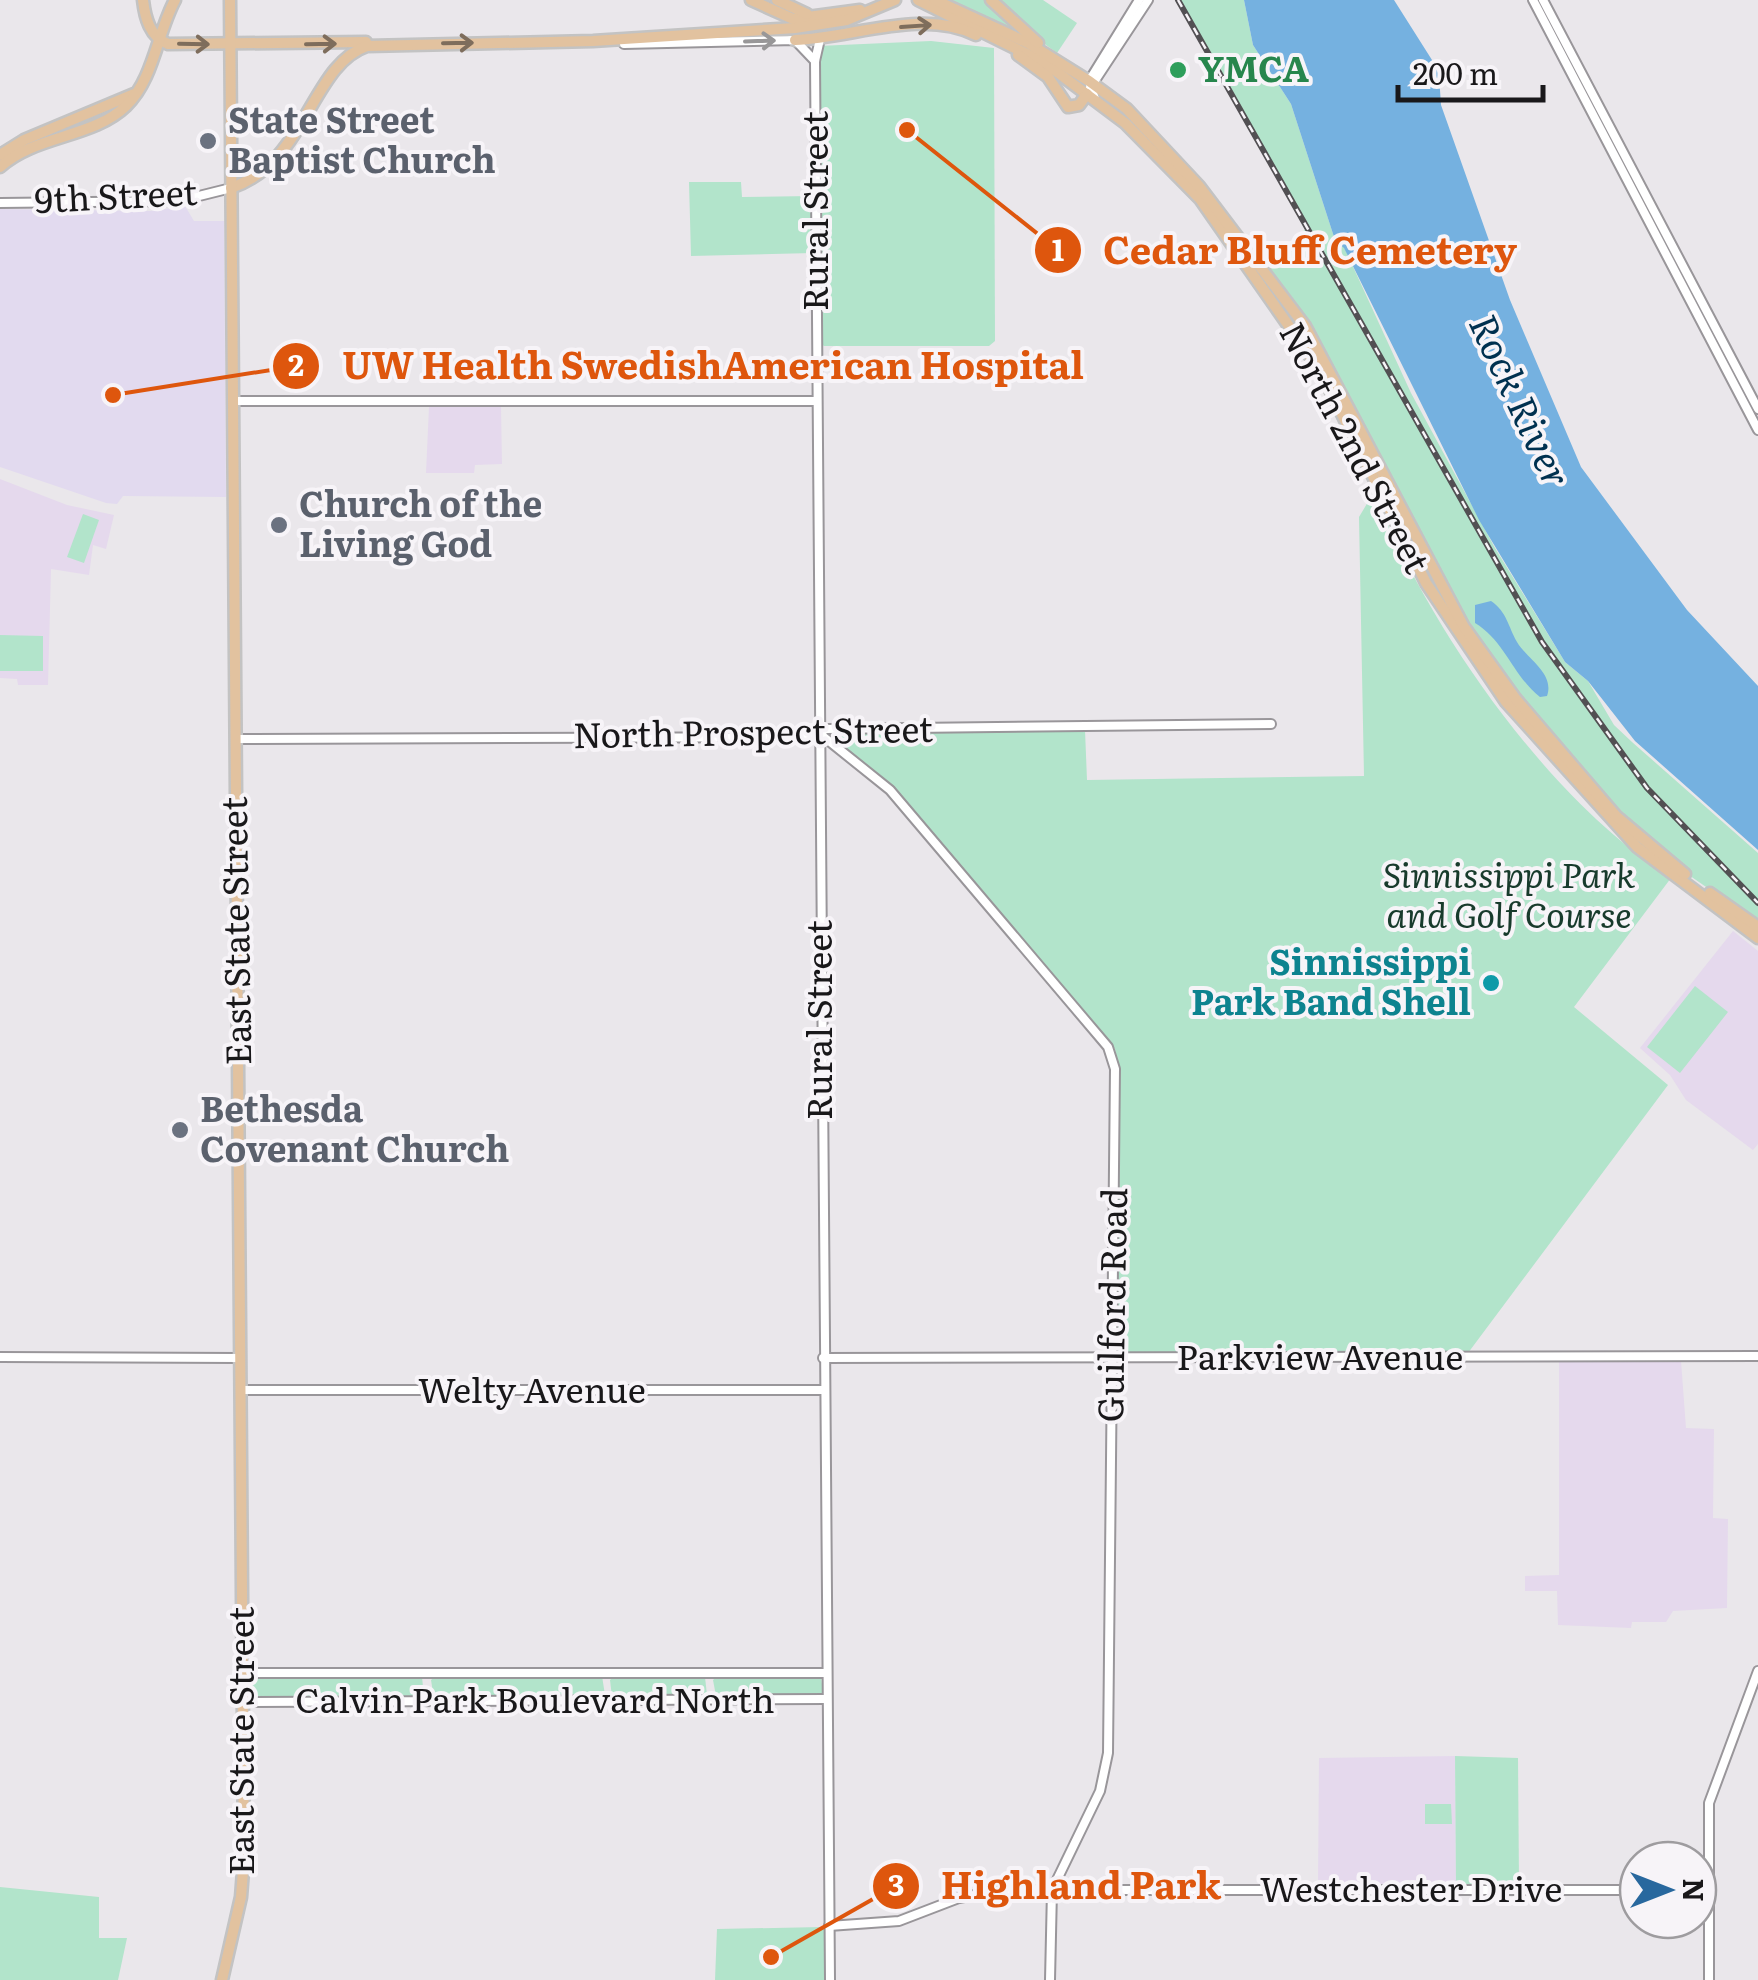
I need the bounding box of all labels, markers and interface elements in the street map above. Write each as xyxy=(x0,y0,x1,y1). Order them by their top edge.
one-way arrow xyxy=(900,16,932,35)
one-way arrow xyxy=(744,32,776,51)
one-way arrow xyxy=(176,34,209,54)
one-way arrow xyxy=(304,34,336,54)
one-way arrow xyxy=(440,34,473,52)
scale bar xyxy=(1398,40,1543,102)
place label: YMCA xyxy=(1198,41,1309,93)
text: 200 m xyxy=(1413,50,1498,94)
marker: YMCA xyxy=(1167,59,1189,81)
place label: State Street Baptist Church xyxy=(228,92,496,184)
street label: Rural Street xyxy=(787,111,839,311)
marker: State Street Baptist Church xyxy=(197,130,219,152)
street label: 9th Street xyxy=(33,164,198,224)
callout: Cedar Bluff Cemetery xyxy=(1033,216,1537,284)
text: Cedar Bluff Cemetery xyxy=(1103,219,1518,276)
text: 1 xyxy=(1052,226,1064,270)
water label: Rock River xyxy=(1457,303,1587,496)
street label: North 2nd Street xyxy=(1268,312,1445,581)
callout: UW Health SwedishAmerican Hospital xyxy=(271,332,1104,400)
text: UW Health SwedishAmerican Hospital xyxy=(342,334,1084,391)
text: 2 xyxy=(288,341,304,385)
place label: Church of the Living God xyxy=(299,476,542,568)
marker: Church of the Living God xyxy=(268,514,290,536)
street label: North Prospect Street xyxy=(572,701,933,759)
street label: East State Street xyxy=(206,796,262,1066)
park label: Sinnissippi Park and Golf Course xyxy=(1383,847,1635,939)
street label: Rural Street xyxy=(791,920,843,1120)
place label: Sinnissippi Park Band Shell xyxy=(1191,934,1471,1026)
marker: Sinnissippi Park Band Shell xyxy=(1480,972,1502,994)
place label: Bethesda Covenant Church xyxy=(200,1081,509,1173)
marker: Bethesda Covenant Church xyxy=(169,1119,191,1141)
street label: Guilford Road xyxy=(1082,1187,1138,1423)
street label: Parkview Avenue xyxy=(1177,1329,1463,1381)
street label: Welty Avenue xyxy=(418,1362,646,1414)
street label: East State Street xyxy=(213,1607,265,1875)
street label: Calvin Park Boulevard North xyxy=(295,1672,775,1724)
north arrow xyxy=(1618,1840,1718,1940)
callout: Highland Park xyxy=(871,1852,1241,1920)
text: Highland Park xyxy=(941,1854,1222,1911)
text: 3 xyxy=(888,1861,904,1905)
street label: Westchester Drive xyxy=(1260,1861,1562,1913)
text: N xyxy=(1674,1878,1716,1902)

